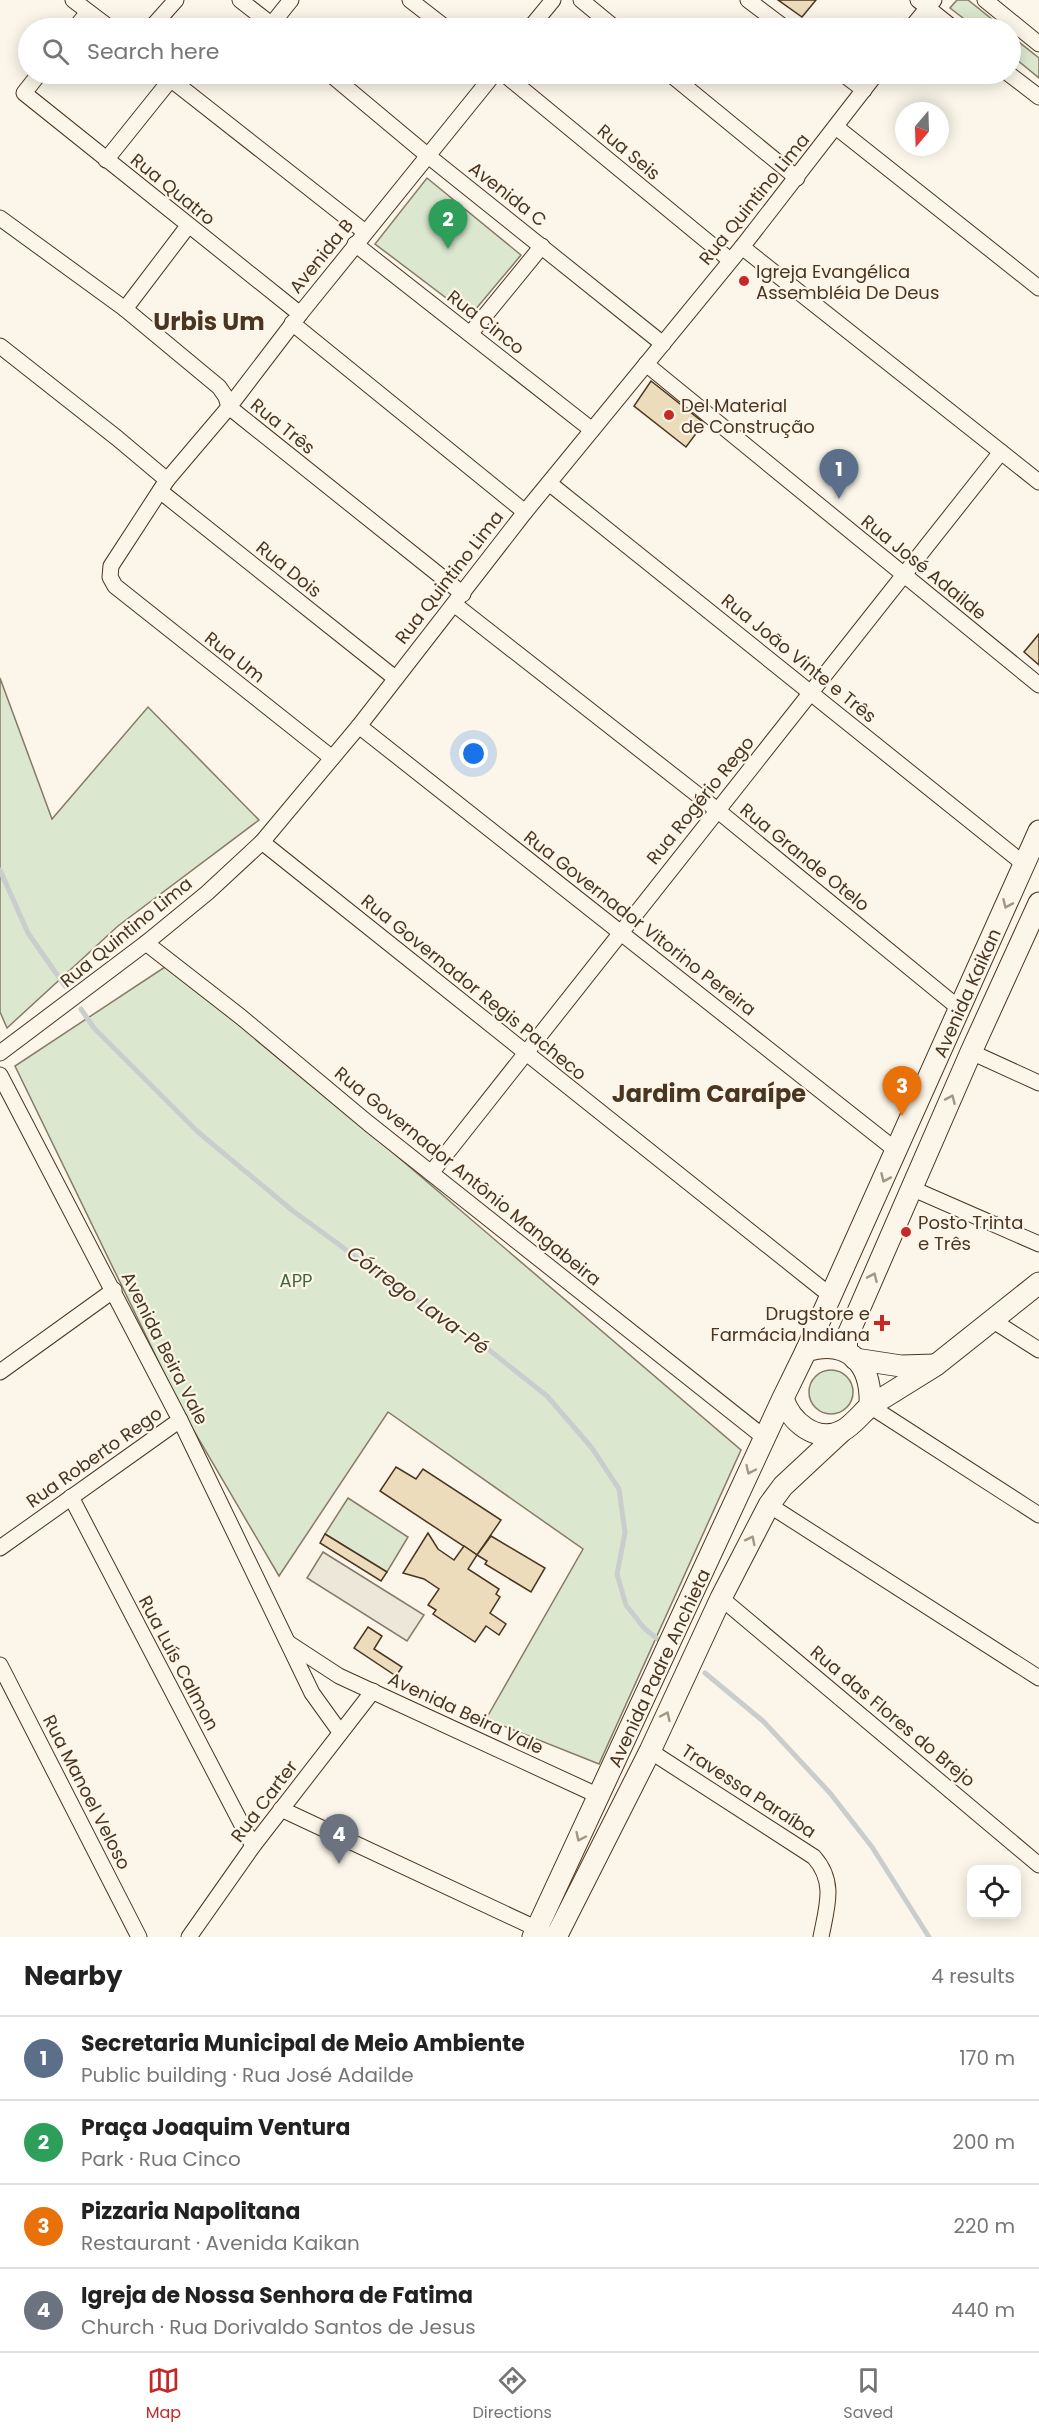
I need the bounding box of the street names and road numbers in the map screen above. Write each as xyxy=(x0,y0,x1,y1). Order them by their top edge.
street label: Rua Seis xyxy=(592,118,666,186)
street label: Rua Quintino Lima xyxy=(693,128,815,270)
street label: Rua Quatro xyxy=(125,147,221,231)
street label: Avenida C xyxy=(464,156,552,232)
street label: Avenida B xyxy=(283,213,359,299)
street label: Rua Cinco xyxy=(442,284,530,360)
street label: Rua Três xyxy=(245,392,321,460)
street label: Rua Quintino Lima xyxy=(389,505,509,649)
street label: Rua José Adailde xyxy=(856,509,992,625)
street label: Rua Dois xyxy=(251,535,327,603)
street label: Rua João Vinte e Três xyxy=(716,588,882,728)
street label: Rua Um xyxy=(200,626,270,688)
street label: Rua Rogério Rego xyxy=(640,731,760,869)
street label: Rua Grande Otelo xyxy=(735,797,875,917)
street label: Rua Governador Vitorino Pereira xyxy=(519,824,761,1022)
street label: Rua Quintino Lima xyxy=(55,871,197,993)
street label: Rua Governador Regis Pacheco xyxy=(356,888,592,1086)
street label: Avenida Kaikan xyxy=(927,925,1007,1061)
street label: Rua Governador Antônio Mangabeira xyxy=(330,1061,606,1291)
street label: Avenida Beira Vale xyxy=(116,1267,214,1429)
street label: Rua Roberto Rego xyxy=(21,1401,167,1513)
street label: Avenida Padre Anchieta xyxy=(602,1565,716,1771)
street label: Rua Luís Calmon xyxy=(133,1591,225,1735)
street label: Rua das Flores do Brejo xyxy=(805,1639,981,1793)
street label: Avenida Beira Vale xyxy=(384,1666,548,1760)
street label: Rua Manoel Veloso xyxy=(37,1710,137,1874)
street label: Travessa Paraíba xyxy=(677,1738,821,1844)
street label: Rua Carter xyxy=(225,1755,303,1847)

